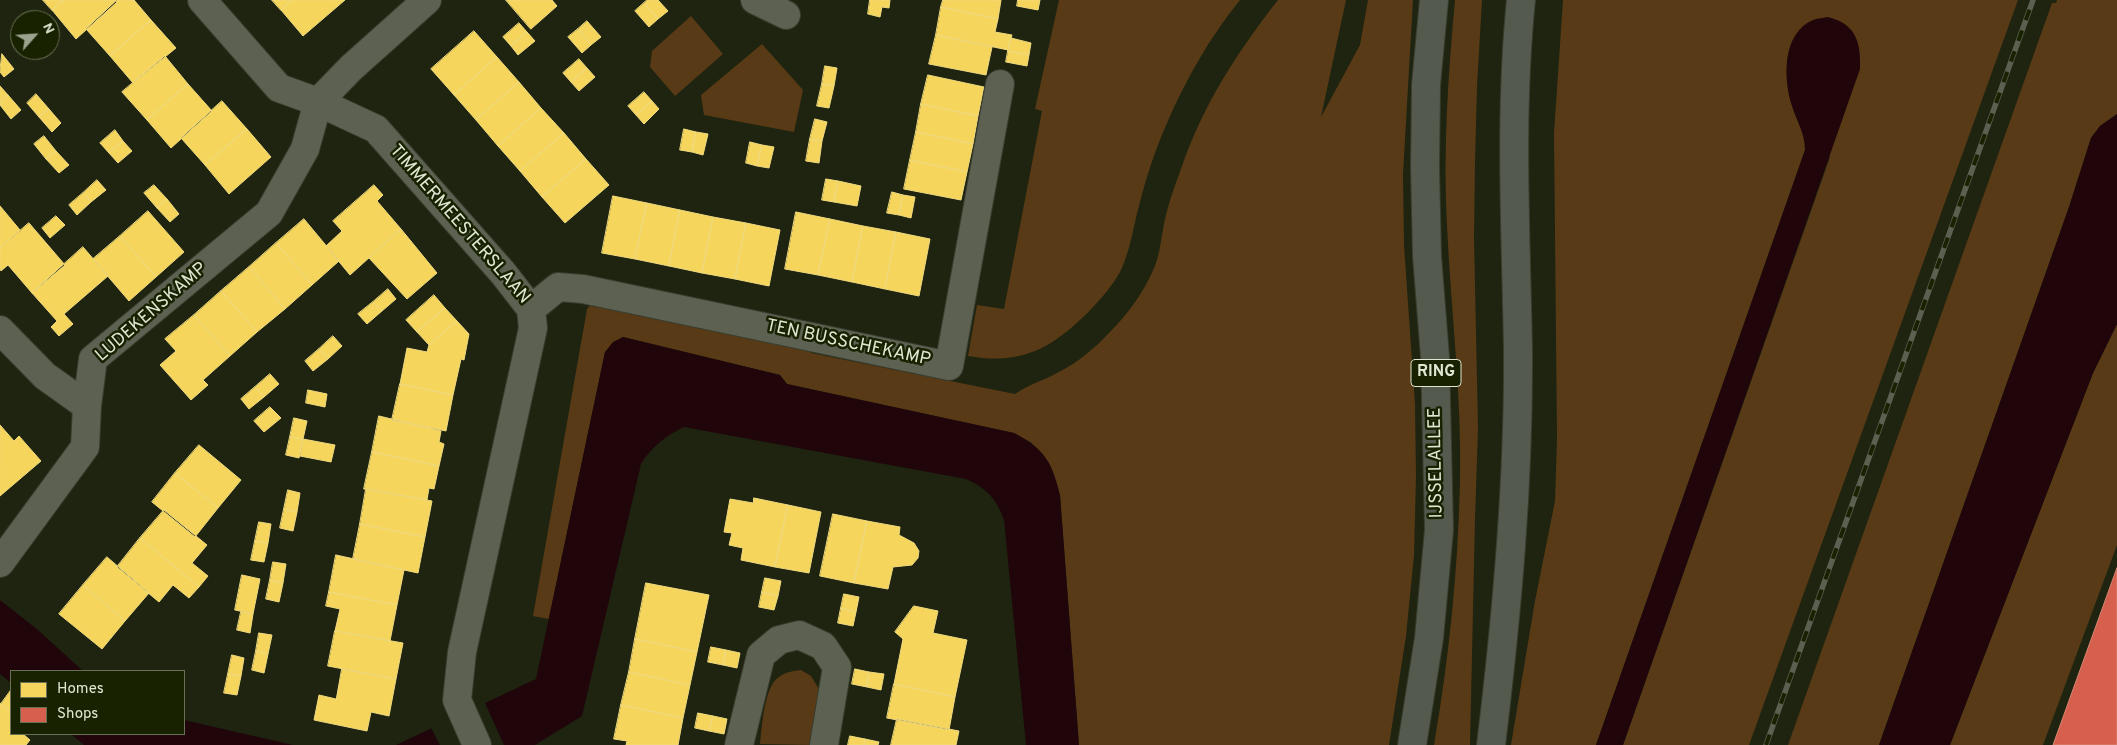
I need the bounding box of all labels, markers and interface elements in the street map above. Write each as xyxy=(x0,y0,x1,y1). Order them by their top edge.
north arrow xyxy=(10,10,60,60)
text: N xyxy=(38,20,58,37)
street label: TIMMERMEESTERSLAAN xyxy=(384,141,534,309)
street label: LUDEKENSKAMP xyxy=(92,259,212,367)
street label: TEN BUSSCHEKAMP xyxy=(764,316,932,372)
road number: RING xyxy=(1411,359,1461,386)
street label: IJSSELALLEE xyxy=(1425,407,1449,519)
legend xyxy=(10,670,185,735)
text: Homes xyxy=(57,680,104,699)
text: Shops xyxy=(57,705,98,724)

